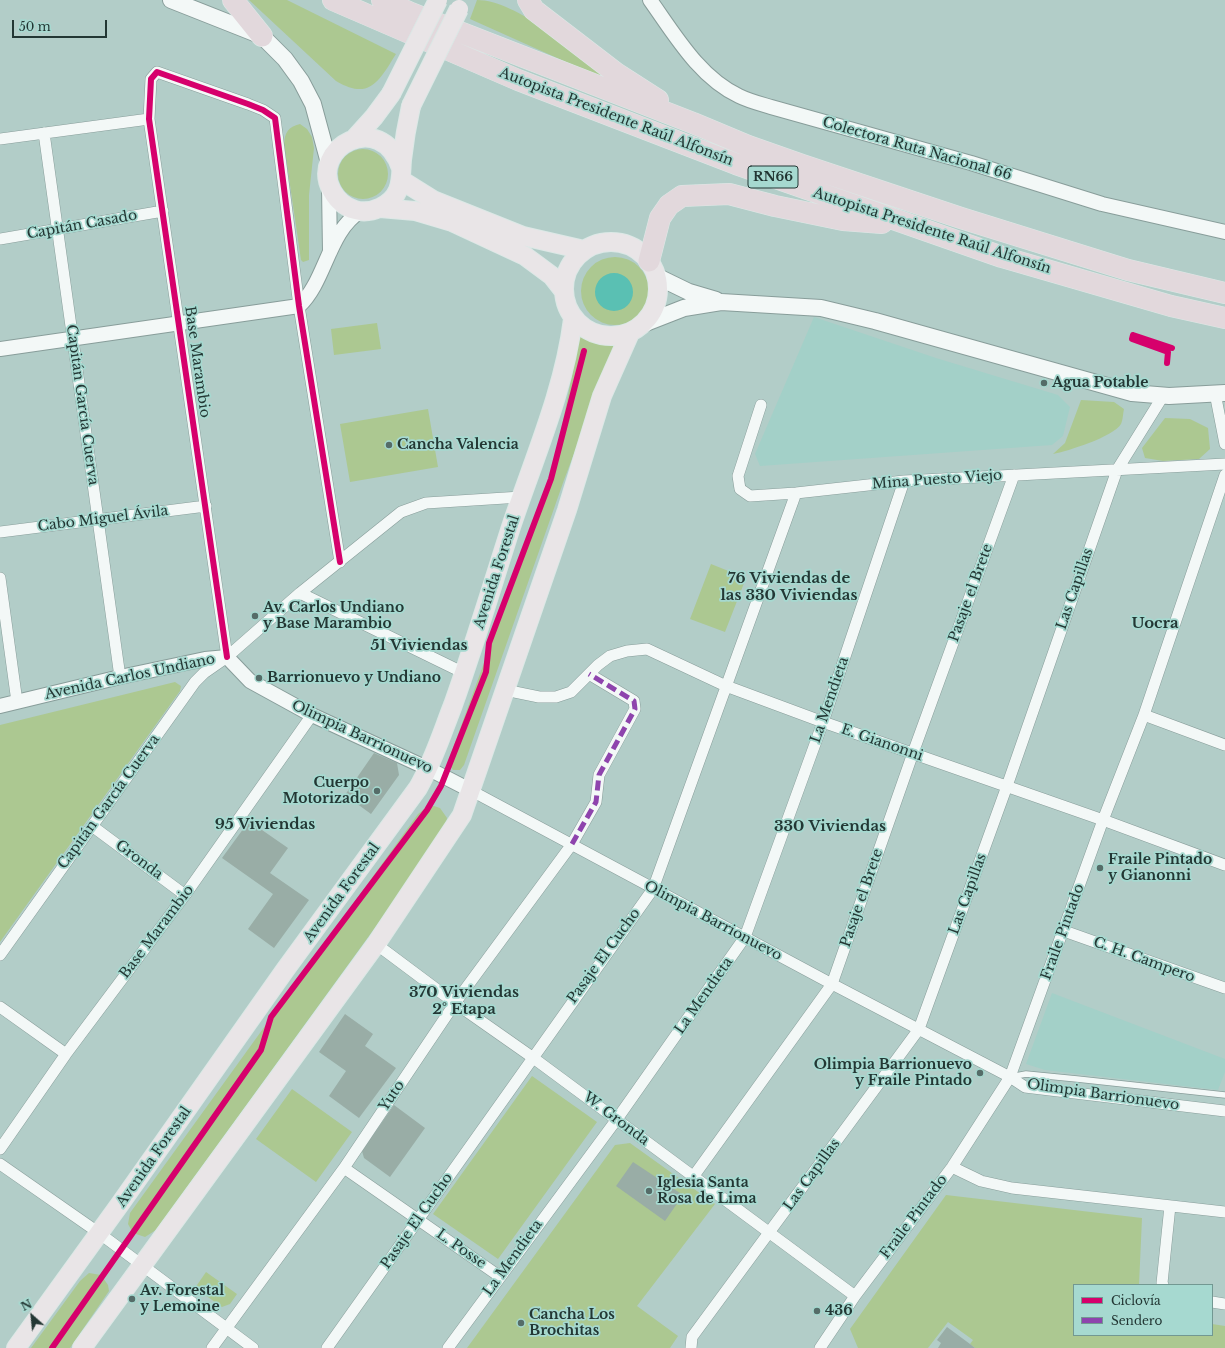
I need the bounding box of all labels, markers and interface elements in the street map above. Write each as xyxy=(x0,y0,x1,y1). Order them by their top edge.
scale bar xyxy=(14,12,109,38)
text: 50 m xyxy=(19,19,51,34)
street label: Autopista Presidente Raúl Alfonsín xyxy=(497,65,735,169)
street label: Colectora Ruta Nacional 66 xyxy=(820,114,1014,184)
road number: RN66 xyxy=(748,166,798,188)
street label: Autopista Presidente Raúl Alfonsín xyxy=(811,185,1053,277)
street label: Capitán Casado xyxy=(26,207,138,243)
street label: Base Marambio xyxy=(181,305,213,419)
street label: Capitán García Cuerva xyxy=(62,324,102,486)
place label: Agua Potable xyxy=(1052,375,1148,391)
marker: Agua Potable xyxy=(1039,378,1049,388)
place label: Cancha Valencia xyxy=(397,437,519,453)
marker: Cancha Valencia xyxy=(384,440,394,450)
street label: Mina Puesto Viejo xyxy=(871,467,1003,493)
street label: Cabo Miguel Ávila xyxy=(37,503,169,535)
street label: Avenida Forestal xyxy=(471,513,523,631)
street label: Pasaje el Brete xyxy=(946,542,996,644)
street label: Las Capillas xyxy=(1053,546,1097,632)
district label: 76 Viviendas de las 330 Viviendas xyxy=(721,570,857,605)
place label: Av. Carlos Undiano y Base Marambio xyxy=(263,600,404,632)
marker: Av. Carlos Undiano y Base Marambio xyxy=(250,611,260,621)
district label: Uocra xyxy=(1131,615,1179,633)
district label: 51 Viviendas xyxy=(370,637,468,655)
street label: Avenida Carlos Undiano xyxy=(43,651,217,703)
street label: La Mendieta xyxy=(807,655,853,745)
place label: Barrionuevo y Undiano xyxy=(267,670,441,686)
marker: Barrionuevo y Undiano xyxy=(254,673,264,683)
street label: Olimpia Barrionuevo xyxy=(289,697,435,777)
street label: E. Gianonni xyxy=(839,721,925,765)
street label: Capitán García Cuerva xyxy=(55,732,163,872)
place label: Cuerpo Motorizado xyxy=(282,775,369,808)
marker: Cuerpo Motorizado xyxy=(372,786,382,796)
district label: 95 Viviendas xyxy=(215,816,315,834)
district label: 330 Viviendas xyxy=(774,818,886,836)
street label: Gronda xyxy=(112,837,166,883)
street label: Avenida Forestal xyxy=(300,840,384,946)
street label: Pasaje el Brete xyxy=(837,847,887,949)
street label: Las Capillas xyxy=(946,851,990,937)
place label: Fraile Pintado y Gianonni xyxy=(1108,852,1212,884)
marker: Fraile Pintado y Gianonni xyxy=(1095,863,1105,873)
street label: Olimpia Barrionuevo xyxy=(641,878,785,964)
street label: Base Marambio xyxy=(116,882,198,982)
street label: Fraile Pintado xyxy=(1038,882,1088,982)
street label: Pasaje El Cucho xyxy=(564,905,644,1007)
street label: C. H. Campero xyxy=(1091,934,1197,986)
street label: La Mendieta xyxy=(671,954,737,1038)
district label: 370 Viviendas 2° Etapa xyxy=(409,984,519,1019)
place label: Olimpia Barrionuevo y Fraile Pintado xyxy=(814,1057,972,1090)
marker: Olimpia Barrionuevo y Fraile Pintado xyxy=(975,1068,985,1078)
street label: Olimpia Barrionuevo xyxy=(1026,1076,1180,1114)
street label: Yuto xyxy=(376,1077,408,1115)
street label: W. Gronda xyxy=(580,1089,652,1149)
street label: Avenida Forestal xyxy=(113,1104,195,1210)
street label: Las Capillas xyxy=(780,1136,844,1214)
street label: Pasaje El Cucho xyxy=(378,1170,456,1272)
street label: Fraile Pintado xyxy=(877,1172,951,1262)
place label: Iglesia Santa Rosa de Lima xyxy=(657,1175,757,1208)
marker: Iglesia Santa Rosa de Lima xyxy=(644,1186,654,1196)
street label: La Mendieta xyxy=(480,1217,546,1299)
street label: L. Posse xyxy=(433,1226,489,1272)
place label: Av. Forestal y Lemoine xyxy=(140,1283,224,1316)
legend xyxy=(1073,1284,1213,1336)
text: Ciclovía xyxy=(1111,1293,1161,1308)
marker: Av. Forestal y Lemoine xyxy=(127,1294,137,1304)
north arrow xyxy=(12,1296,52,1336)
text: N xyxy=(19,1297,34,1314)
place label: 436 xyxy=(825,1303,853,1319)
marker: 436 xyxy=(812,1306,822,1316)
place label: Cancha Los Brochitas xyxy=(529,1307,615,1340)
text: Sendero xyxy=(1111,1313,1162,1328)
marker: Cancha Los Brochitas xyxy=(516,1318,526,1328)

